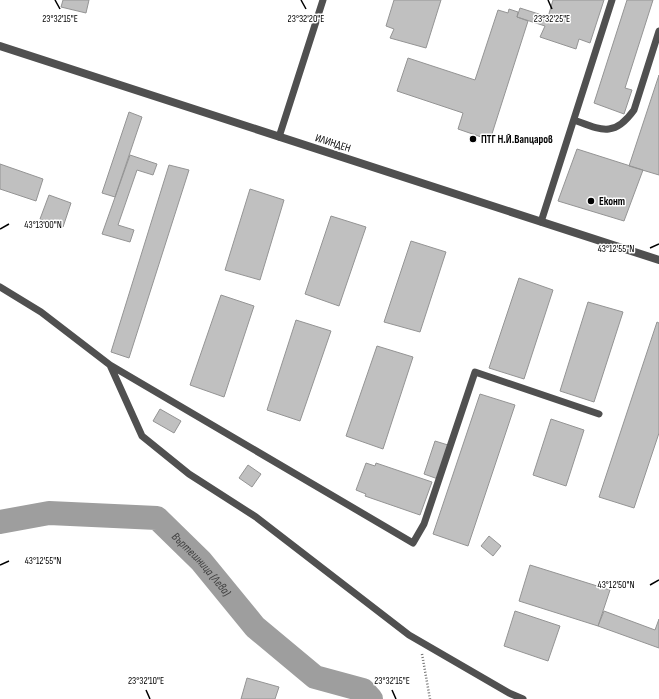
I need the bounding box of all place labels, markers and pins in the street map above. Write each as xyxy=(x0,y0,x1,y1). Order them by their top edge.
place label: ПТГ Н.Й.Вапцаров xyxy=(481,133,553,146)
marker: ПТГ Н.Й.Вапцаров xyxy=(468,134,478,144)
place label: Еконт xyxy=(599,195,625,208)
marker: Еконт xyxy=(586,196,596,206)

